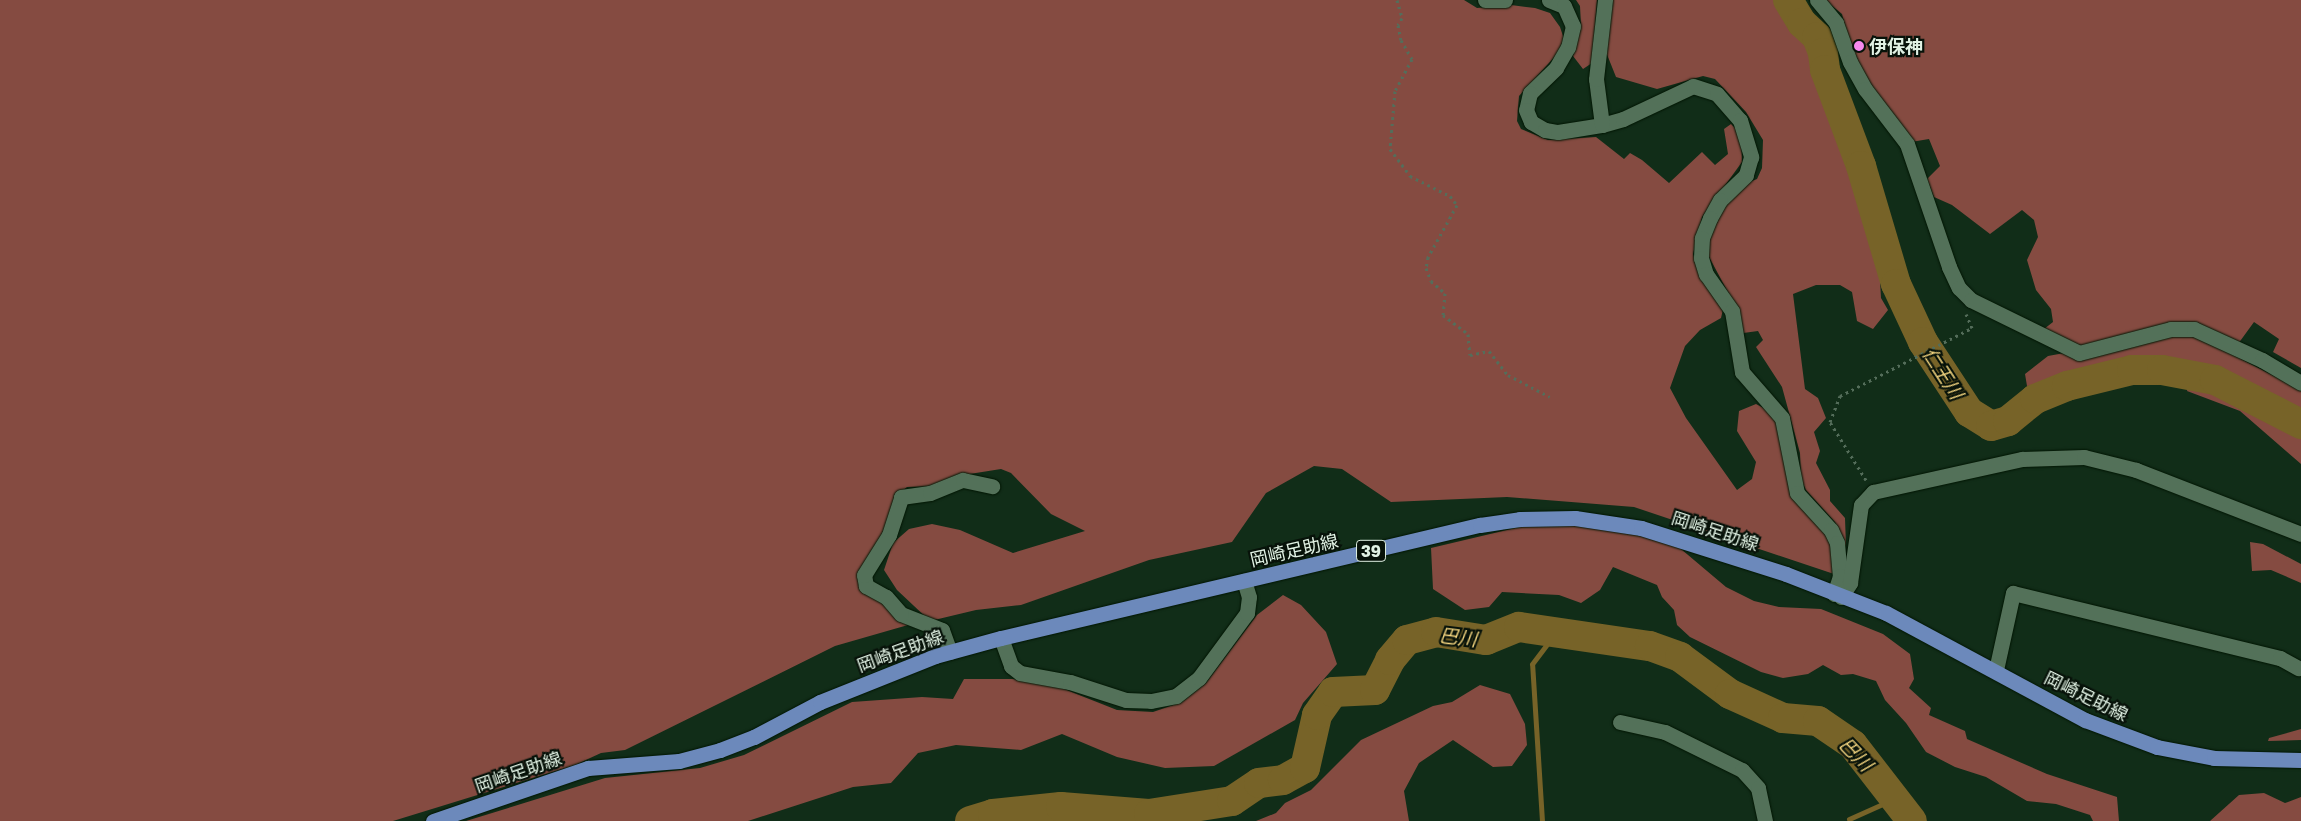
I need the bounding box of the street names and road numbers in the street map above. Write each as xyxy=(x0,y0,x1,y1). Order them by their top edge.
street label: 岡崎足助線 xyxy=(1669,507,1761,555)
street label: 岡崎足助線 xyxy=(1248,529,1340,571)
road number: 39 xyxy=(1356,538,1386,564)
street label: 岡崎足助線 xyxy=(854,625,946,677)
street label: 岡崎足助線 xyxy=(2041,667,2131,725)
street label: 岡崎足助線 xyxy=(472,747,564,797)

